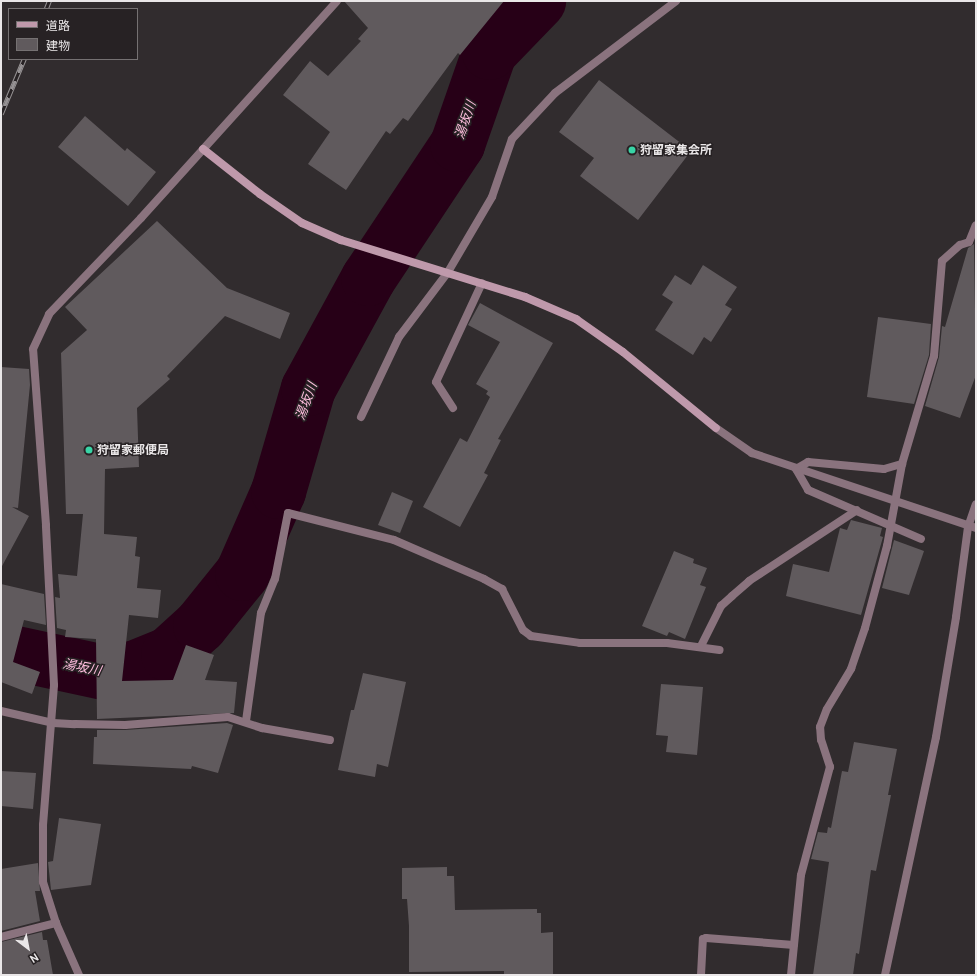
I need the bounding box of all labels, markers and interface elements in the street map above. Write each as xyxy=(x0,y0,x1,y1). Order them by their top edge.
legend xyxy=(8,8,138,60)
text: 道路 xyxy=(46,18,70,33)
text: 建物 xyxy=(46,38,70,53)
water label: 湯坂川 xyxy=(451,99,479,141)
place label: 狩留家集会所 xyxy=(640,143,712,157)
marker: 狩留家集会所 xyxy=(627,145,637,155)
water label: 湯坂川 xyxy=(292,380,320,422)
place label: 狩留家郵便局 xyxy=(97,443,169,457)
marker: 狩留家郵便局 xyxy=(84,445,94,455)
water label: 湯坂川 xyxy=(61,656,103,678)
north arrow xyxy=(8,928,48,968)
text: N xyxy=(27,950,41,966)

